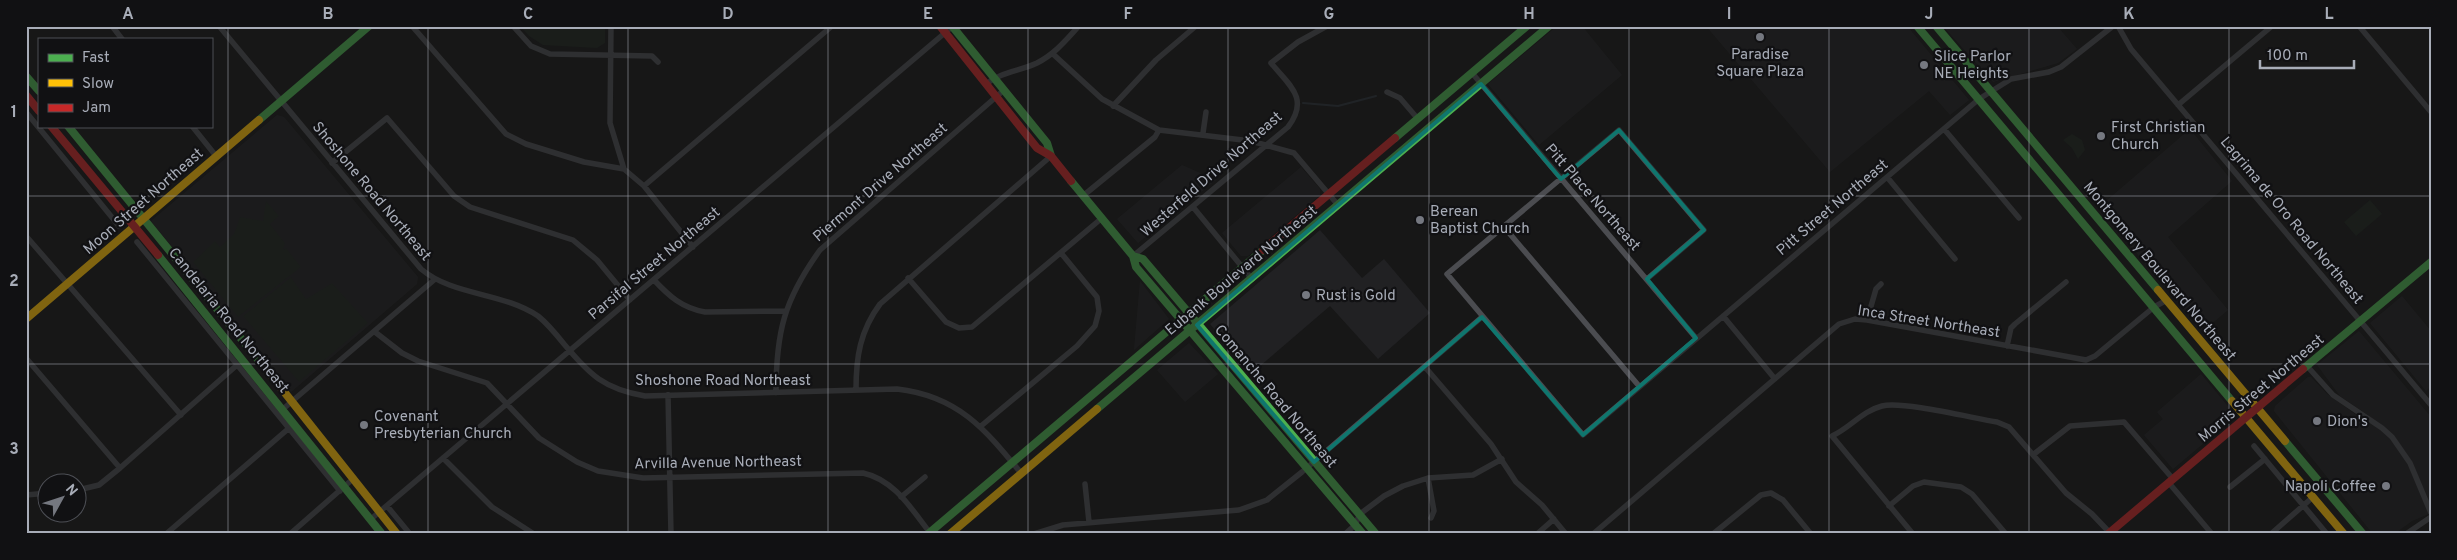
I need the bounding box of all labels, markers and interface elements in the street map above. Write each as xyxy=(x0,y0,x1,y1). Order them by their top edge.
text: A xyxy=(122,5,134,25)
text: B xyxy=(322,5,334,25)
text: C xyxy=(523,5,533,25)
text: D xyxy=(722,5,734,25)
text: E xyxy=(923,5,933,25)
text: F xyxy=(1123,5,1133,25)
text: G xyxy=(1324,5,1334,25)
text: H xyxy=(1523,5,1535,25)
text: I xyxy=(1727,5,1731,25)
text: J xyxy=(1925,5,1933,25)
text: K xyxy=(2123,5,2135,25)
text: L xyxy=(2324,5,2334,25)
marker: Paradise Square Plaza xyxy=(1754,31,1766,43)
legend xyxy=(38,38,212,128)
scale bar xyxy=(2260,38,2353,70)
place label: Paradise Square Plaza xyxy=(1716,46,1804,82)
text: 100 m xyxy=(2267,47,2308,66)
place label: Slice Parlor NE Heights xyxy=(1934,48,2011,84)
text: Fast xyxy=(82,49,110,68)
marker: Slice Parlor NE Heights xyxy=(1918,59,1930,71)
text: Slow xyxy=(82,75,114,94)
text: Jam xyxy=(82,99,111,118)
text: 1 xyxy=(11,103,17,123)
street label: Westerfeld Drive Northeast xyxy=(1137,108,1287,242)
street label: Shoshone Road Northeast xyxy=(307,118,435,265)
street label: Piermont Drive Northeast xyxy=(810,119,952,247)
place label: First Christian Church xyxy=(2111,119,2206,155)
marker: First Christian Church xyxy=(2095,130,2107,142)
street label: Lagrima de Oro Road Northeast xyxy=(2215,133,2367,309)
street label: Pitt Place Northeast xyxy=(1540,140,1644,256)
street label: Moon Street Northeast xyxy=(80,145,208,260)
street label: Pitt Street Northeast xyxy=(1773,156,1893,260)
street label: Montgomery Boulevard Northeast xyxy=(2078,178,2239,365)
street label: Eubank Boulevard Northeast xyxy=(1162,202,1322,340)
street label: Parsifal Street Northeast xyxy=(585,203,725,325)
place label: Berean Baptist Church xyxy=(1430,203,1530,239)
marker: Berean Baptist Church xyxy=(1414,214,1426,226)
street label: Candelaria Road Northeast xyxy=(163,244,292,398)
text: 2 xyxy=(9,272,19,292)
place label: Rust is Gold xyxy=(1316,287,1396,306)
marker: Rust is Gold xyxy=(1300,289,1312,301)
street label: Inca Street Northeast xyxy=(1856,302,2001,343)
street label: Comanche Road Northeast xyxy=(1209,321,1340,472)
street label: Morris Street Northeast xyxy=(2195,331,2329,447)
street label: Shoshone Road Northeast xyxy=(635,372,811,391)
place label: Covenant Presbyterian Church xyxy=(374,408,512,444)
place label: Dion's xyxy=(2327,413,2368,432)
marker: Dion's xyxy=(2311,415,2323,427)
marker: Covenant Presbyterian Church xyxy=(358,419,370,431)
text: 3 xyxy=(9,440,19,460)
street label: Arvilla Avenue Northeast xyxy=(634,453,802,474)
north arrow xyxy=(38,472,88,522)
place label: Napoli Coffee xyxy=(2285,478,2376,497)
marker: Napoli Coffee xyxy=(2380,480,2392,492)
text: N xyxy=(61,481,81,500)

